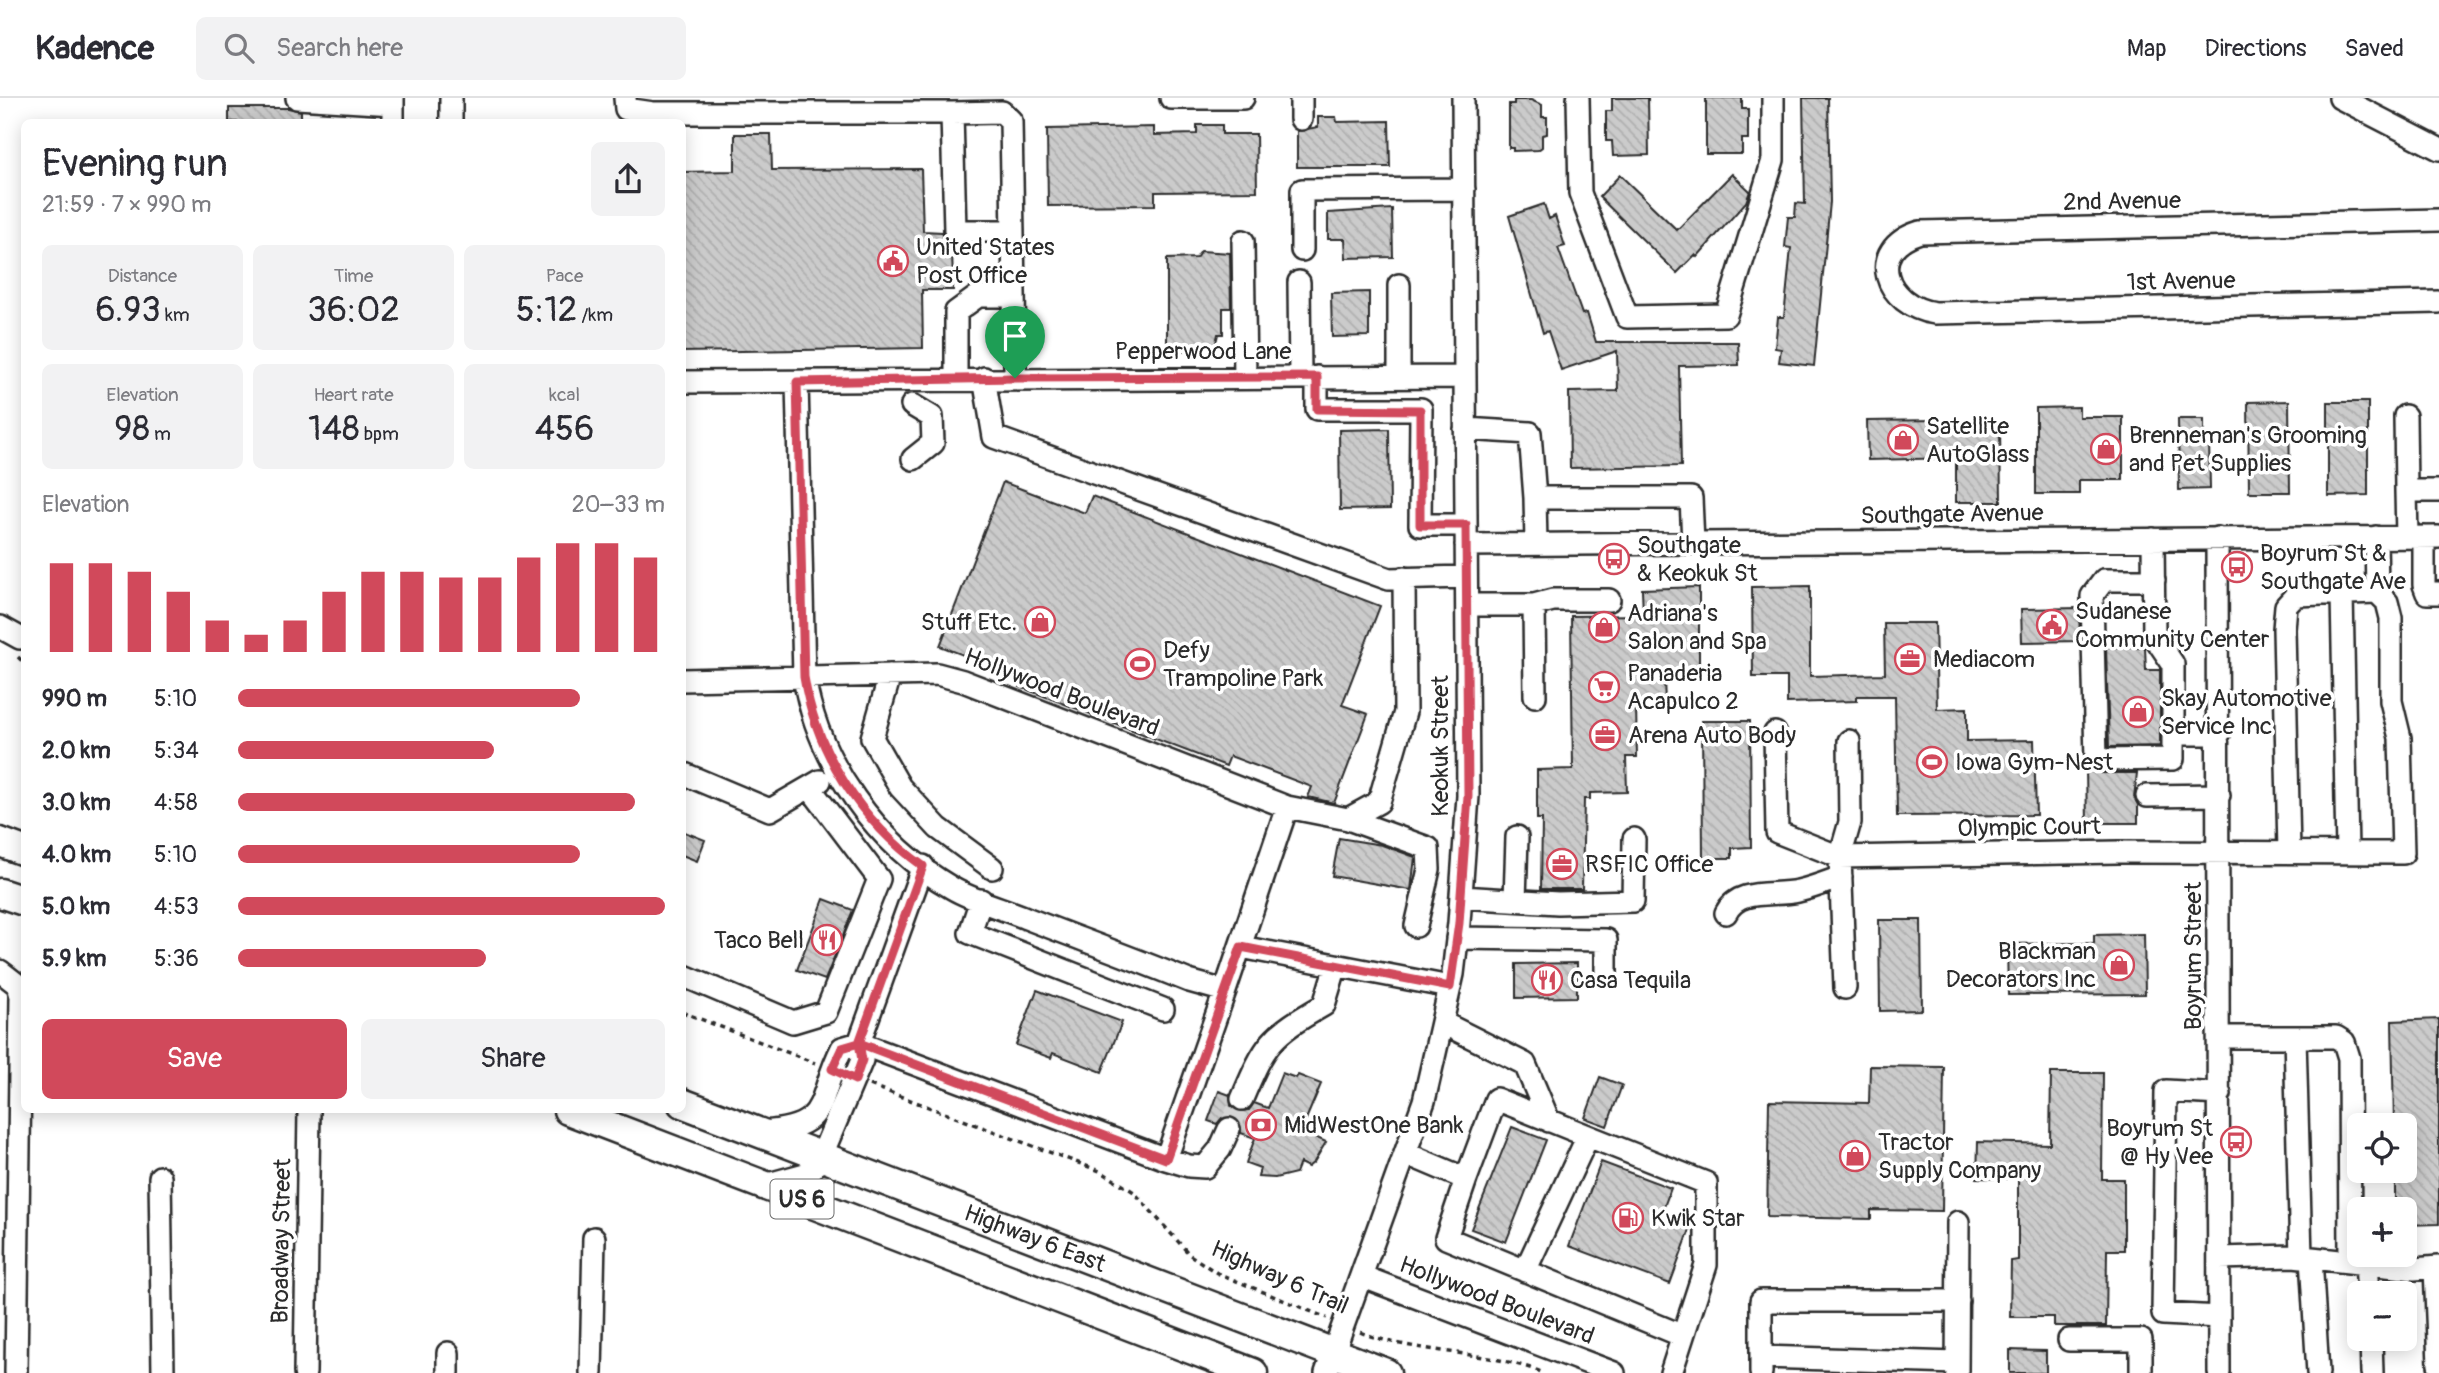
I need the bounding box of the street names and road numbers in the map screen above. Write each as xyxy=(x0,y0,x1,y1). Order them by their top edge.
street label: 2nd Avenue xyxy=(2063,186,2181,217)
street label: 1st Avenue xyxy=(2126,266,2236,297)
street label: Pepperwood Lane xyxy=(1115,337,1291,366)
street label: Southgate Avenue xyxy=(1860,498,2044,531)
street label: Hollywood Boulevard xyxy=(960,642,1163,743)
street label: Keokuk Street xyxy=(1426,675,1455,817)
street label: Olympic Court xyxy=(1957,812,2101,843)
street label: Boyrum Street xyxy=(2179,882,2208,1030)
street label: Broadway Street xyxy=(266,1158,297,1324)
road number: US 6 xyxy=(770,1180,834,1218)
street label: Highway 6 East xyxy=(960,1199,1110,1279)
street label: Highway 6 Trail xyxy=(1207,1234,1353,1321)
street label: Hollywood Boulevard xyxy=(1395,1250,1598,1351)

